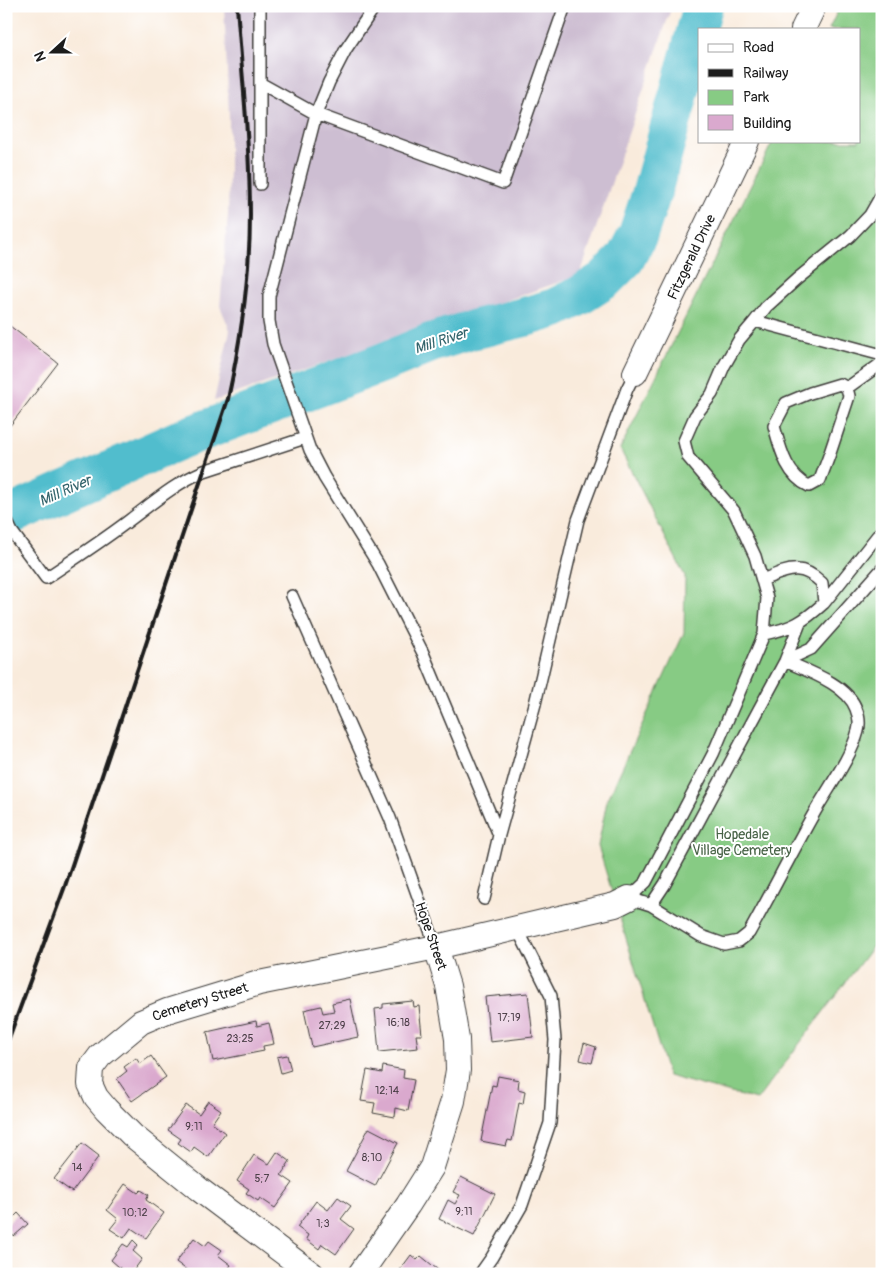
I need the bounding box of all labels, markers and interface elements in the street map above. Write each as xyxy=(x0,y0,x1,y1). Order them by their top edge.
north arrow xyxy=(28,28,78,78)
legend xyxy=(698,28,860,142)
text: Road xyxy=(743,38,774,57)
text: N xyxy=(31,49,50,64)
text: Railway xyxy=(743,64,789,83)
text: Park xyxy=(743,88,770,107)
text: Building xyxy=(743,114,791,133)
street label: Fitzgerald Drive xyxy=(663,211,719,302)
water label: Mill River xyxy=(412,323,472,359)
water label: Mill River xyxy=(36,470,96,511)
park label: Hopedale Village Cemetery xyxy=(692,826,792,859)
street label: Hope Street xyxy=(411,900,451,973)
street label: Cemetery Street xyxy=(150,978,250,1025)
house number: 17;19 xyxy=(497,1011,521,1024)
house number: 16;18 xyxy=(386,1016,410,1029)
house number: 27;29 xyxy=(319,1019,346,1032)
house number: 23;25 xyxy=(226,1032,254,1045)
house number: 12;14 xyxy=(375,1084,400,1097)
house number: 9;11 xyxy=(185,1120,203,1133)
house number: 8;10 xyxy=(362,1151,382,1164)
house number: 14 xyxy=(72,1161,83,1174)
house number: 5;7 xyxy=(255,1172,270,1185)
house number: 9;11 xyxy=(455,1205,473,1218)
house number: 10;12 xyxy=(122,1206,148,1219)
house number: 1;3 xyxy=(316,1217,330,1230)

